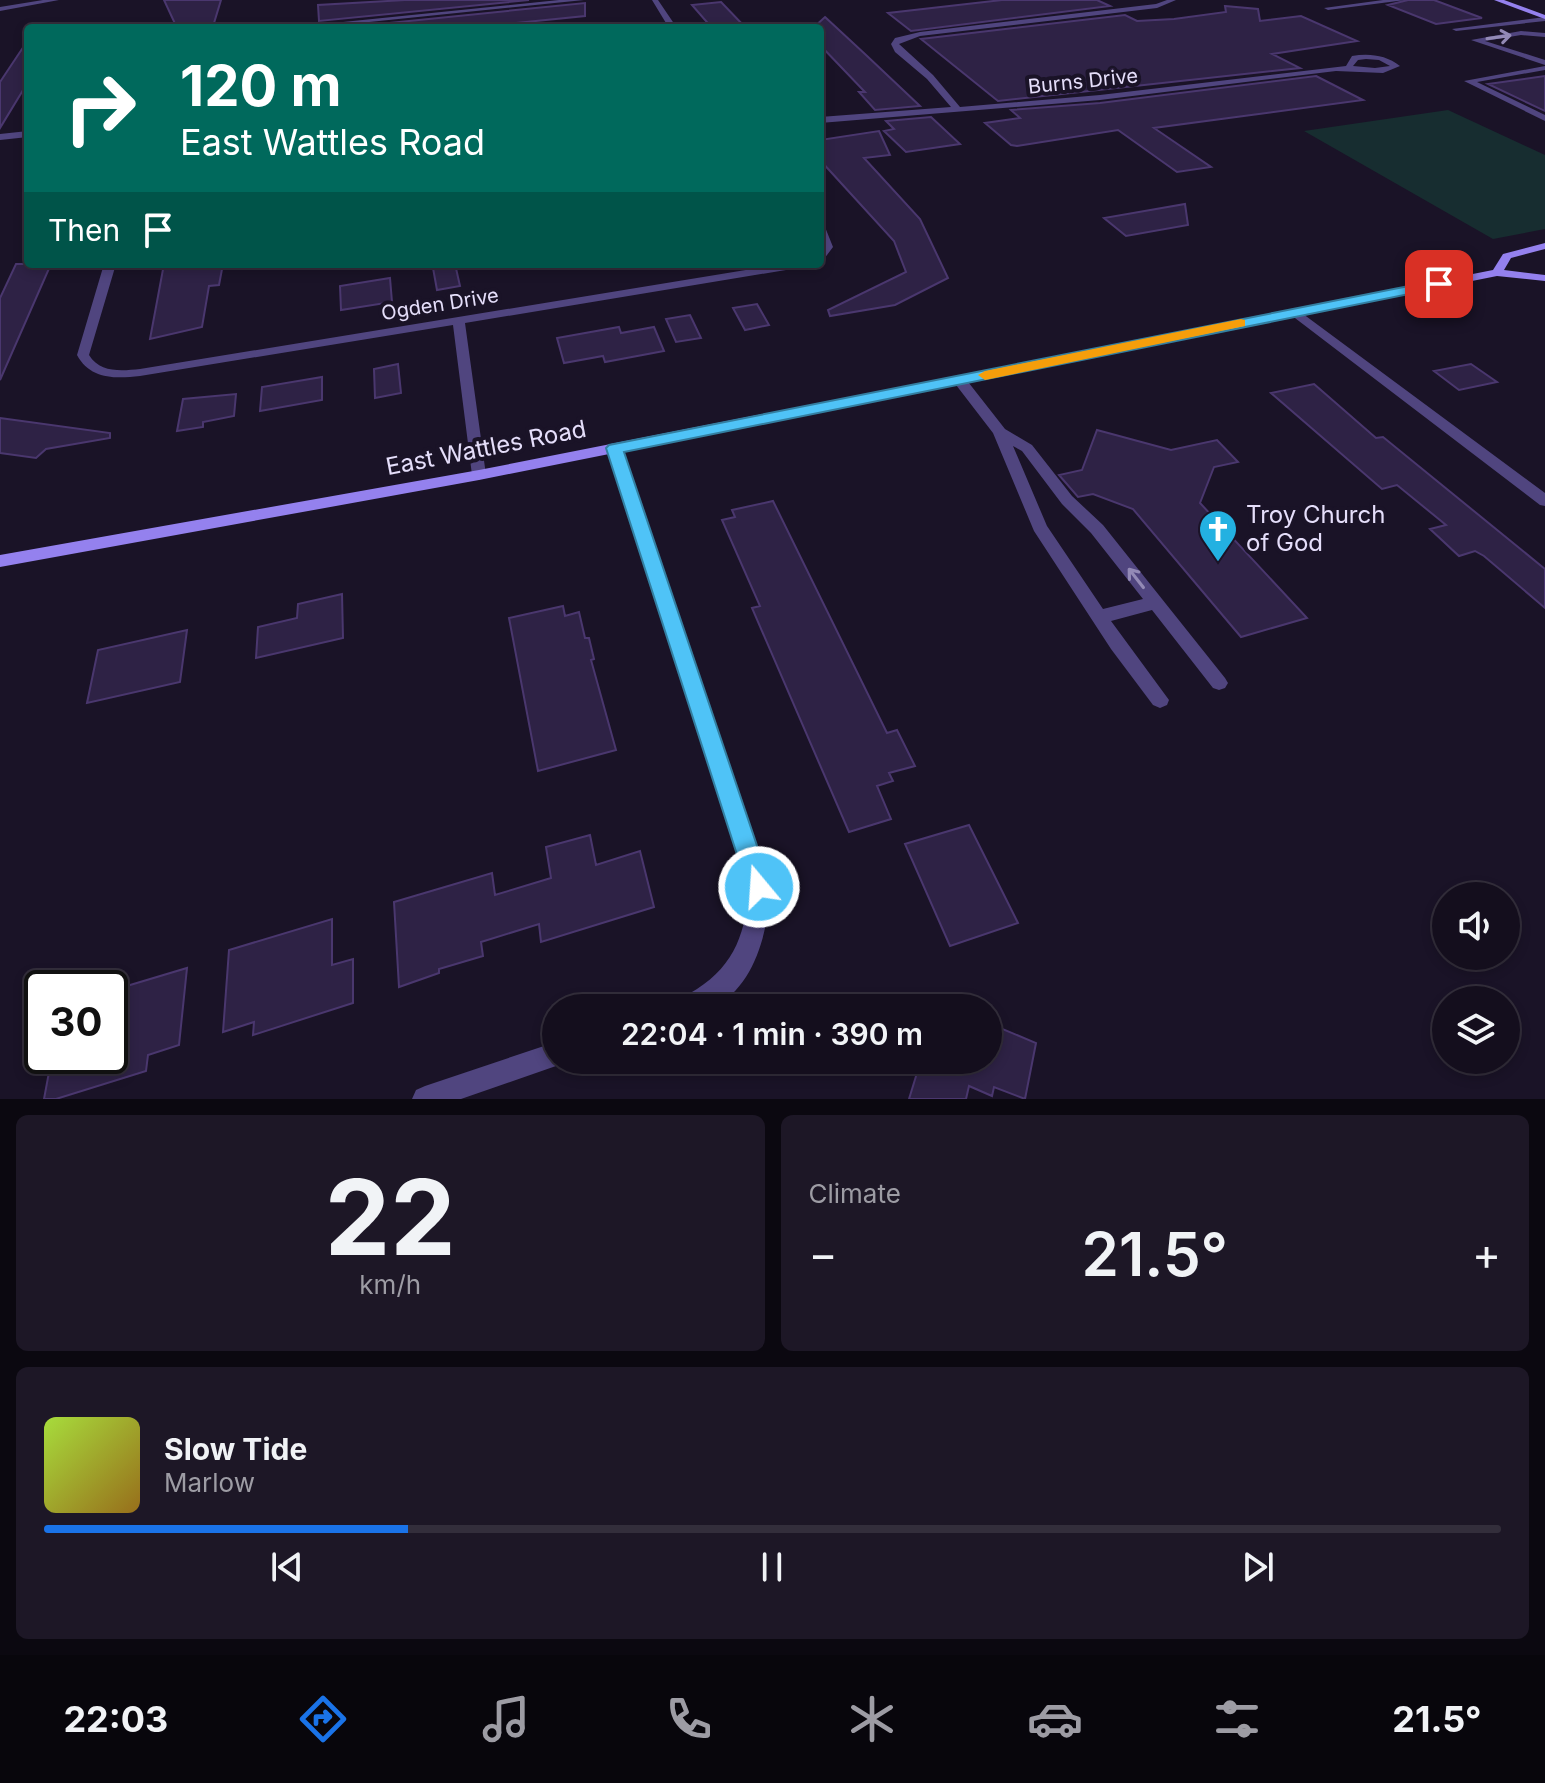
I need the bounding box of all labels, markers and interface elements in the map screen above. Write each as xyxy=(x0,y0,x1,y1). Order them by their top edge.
one-way arrow xyxy=(1485,29,1512,44)
text: 120 m xyxy=(180,52,342,120)
icon: right xyxy=(48,56,152,160)
street label: Burns Drive xyxy=(1027,63,1139,99)
text: East Wattles Road xyxy=(180,120,485,164)
icon: arrive xyxy=(136,208,180,252)
text: Then xyxy=(48,212,120,248)
pin xyxy=(1405,250,1473,318)
icon: arrive xyxy=(1417,262,1461,306)
street label: Ogden Drive xyxy=(380,283,500,325)
street label: East Wattles Road xyxy=(383,414,588,481)
place label: Troy Church of God xyxy=(1246,500,1385,557)
church icon: Troy Church of God xyxy=(1197,508,1239,563)
one-way arrow xyxy=(1127,568,1144,589)
position arrow xyxy=(717,845,801,929)
map controls xyxy=(1432,882,1520,1074)
button: sound xyxy=(1432,882,1520,970)
speed limit sign: 30 xyxy=(24,970,128,1074)
button: layers xyxy=(1432,986,1520,1074)
text: 22:04 · 1 min · 390 m xyxy=(621,1016,923,1052)
text: 22 xyxy=(325,1154,456,1280)
text: Climate xyxy=(809,1178,901,1209)
text: 21.5° xyxy=(1082,1218,1228,1290)
text: − xyxy=(809,1227,838,1281)
text: + xyxy=(1472,1227,1501,1281)
text: km/h xyxy=(359,1269,421,1300)
text: Slow Tide xyxy=(164,1431,307,1467)
text: Marlow xyxy=(164,1467,255,1498)
icon: previous xyxy=(265,1545,309,1589)
icon: pause xyxy=(750,1545,794,1589)
icon: next xyxy=(1236,1545,1280,1589)
icon: directions xyxy=(295,1691,351,1747)
icon: music xyxy=(478,1691,534,1747)
icon: phone xyxy=(661,1691,717,1747)
icon: climate xyxy=(844,1691,900,1747)
icon: car xyxy=(1027,1691,1083,1747)
icon: filters xyxy=(1209,1691,1265,1747)
text: 22:03 xyxy=(63,1697,168,1741)
text: 21.5° xyxy=(1392,1697,1482,1741)

